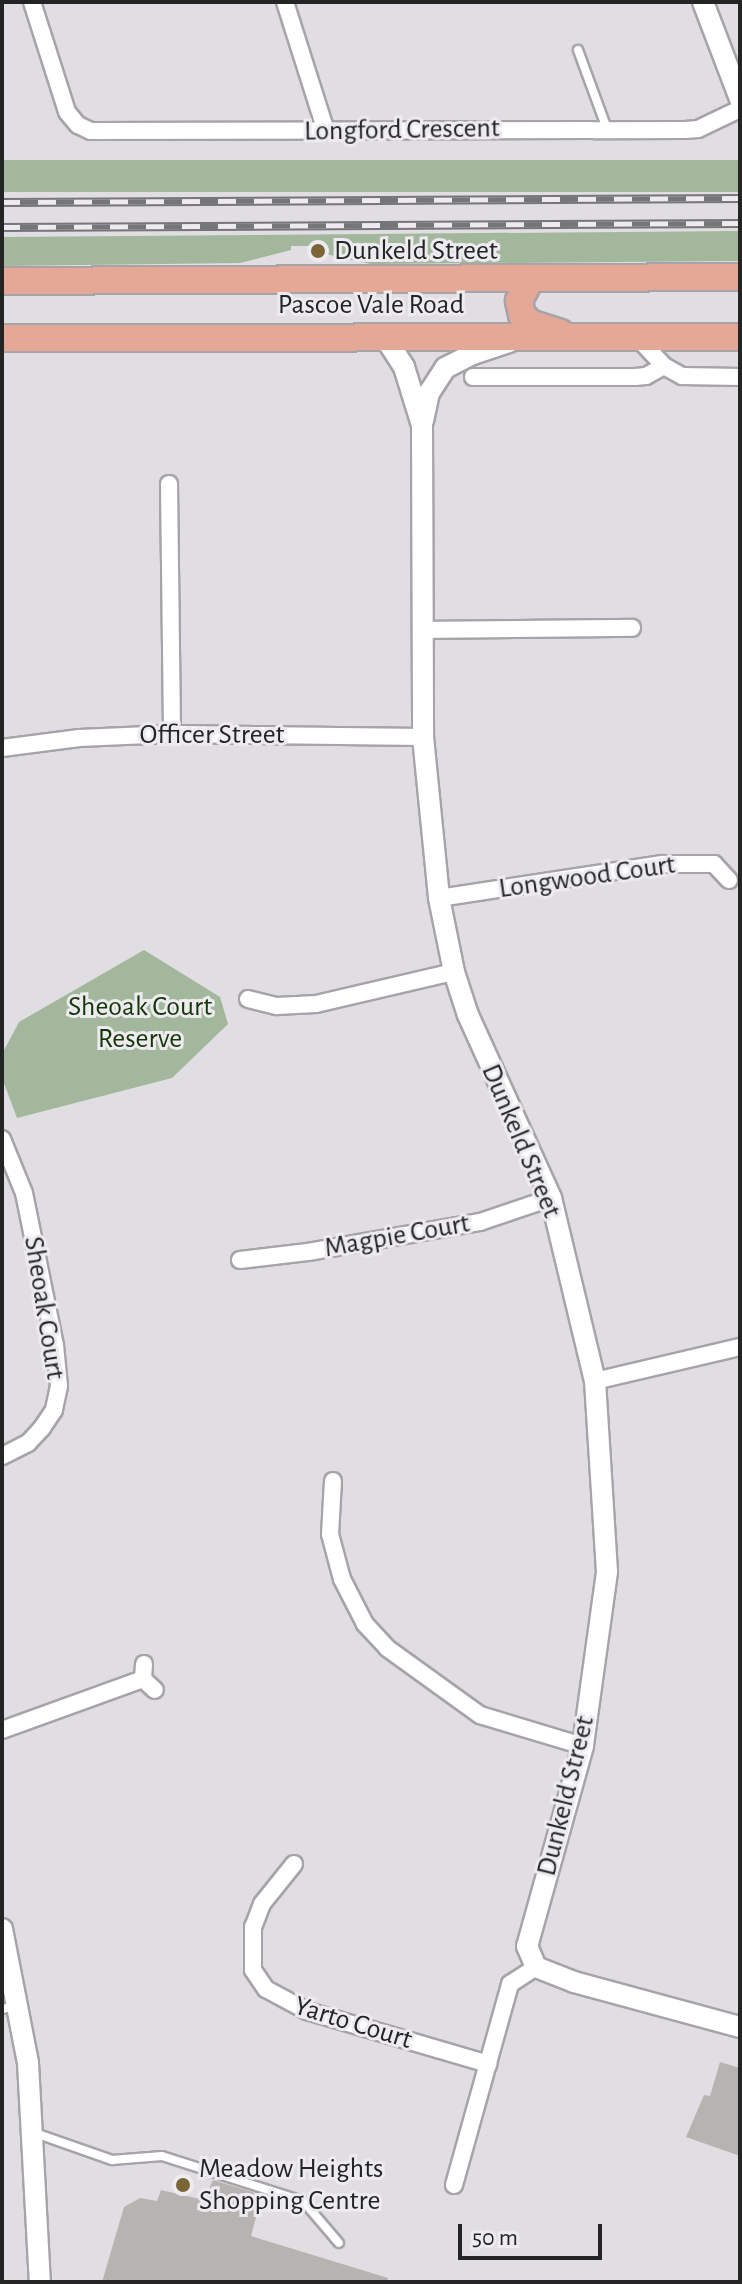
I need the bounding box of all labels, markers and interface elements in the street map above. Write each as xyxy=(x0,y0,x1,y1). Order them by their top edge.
street label: Longford Crescent xyxy=(304,111,500,149)
place label: Dunkeld Street xyxy=(334,234,498,268)
marker: Dunkeld Street xyxy=(309,242,327,260)
street label: Pascoe Vale Road xyxy=(278,288,464,322)
street label: Officer Street xyxy=(139,718,285,752)
street label: Longwood Court xyxy=(497,848,677,906)
park label: Sheoak Court Reserve xyxy=(68,990,212,1056)
street label: Dunkeld Street xyxy=(474,1059,568,1223)
street label: Magpie Court xyxy=(322,1207,472,1265)
street label: Sheoak Court xyxy=(16,1234,72,1382)
street label: Dunkeld Street xyxy=(530,1713,602,1879)
street label: Yarto Court xyxy=(290,1989,416,2057)
place label: Meadow Heights Shopping Centre xyxy=(199,2152,383,2218)
marker: Meadow Heights Shopping Centre xyxy=(174,2176,192,2194)
scale bar xyxy=(462,2208,606,2258)
text: 50 m xyxy=(472,2226,518,2250)

